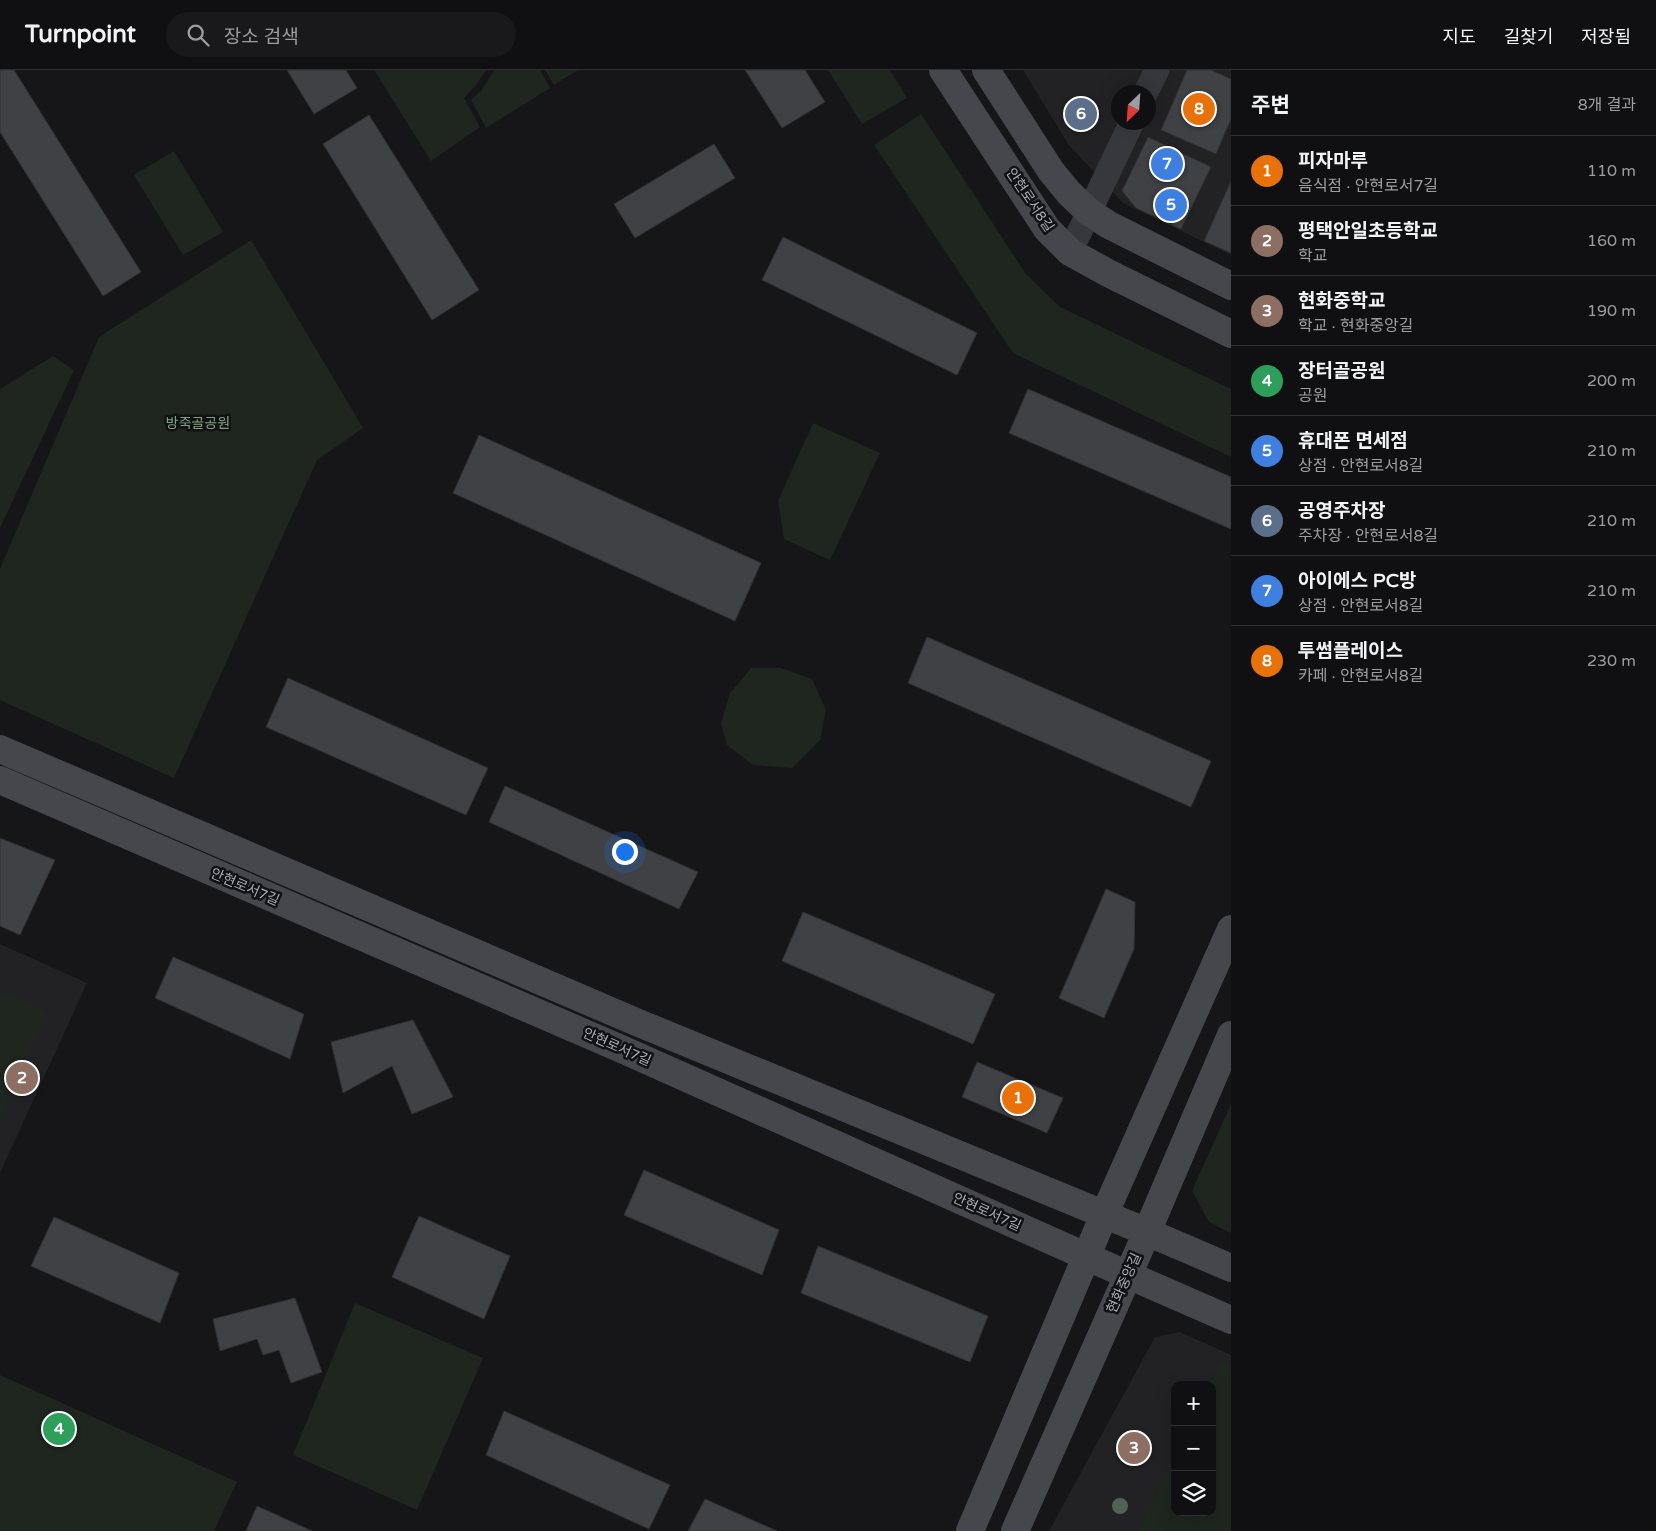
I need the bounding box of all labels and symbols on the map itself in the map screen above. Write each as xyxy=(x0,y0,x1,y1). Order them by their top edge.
north arrow xyxy=(1111,85,1156,130)
pin: 8 xyxy=(1183,90,1215,128)
pin: 6 xyxy=(1065,95,1097,133)
pin: 7 xyxy=(1151,145,1183,183)
street label: 안현로서8길 xyxy=(1002,165,1058,235)
pin: 5 xyxy=(1155,186,1187,224)
park label: 방죽골공원 xyxy=(166,415,230,432)
your location xyxy=(612,839,638,865)
street label: 안현로서7길 xyxy=(208,865,282,909)
street label: 안현로서7길 xyxy=(580,1024,654,1070)
pin: 2 xyxy=(6,1059,38,1097)
pin: 1 xyxy=(1002,1079,1034,1117)
street label: 안현로서7길 xyxy=(950,1189,1024,1235)
street label: 현화중앙길 xyxy=(1103,1250,1145,1316)
pin: 4 xyxy=(43,1410,75,1448)
pin: 3 xyxy=(1118,1429,1150,1467)

